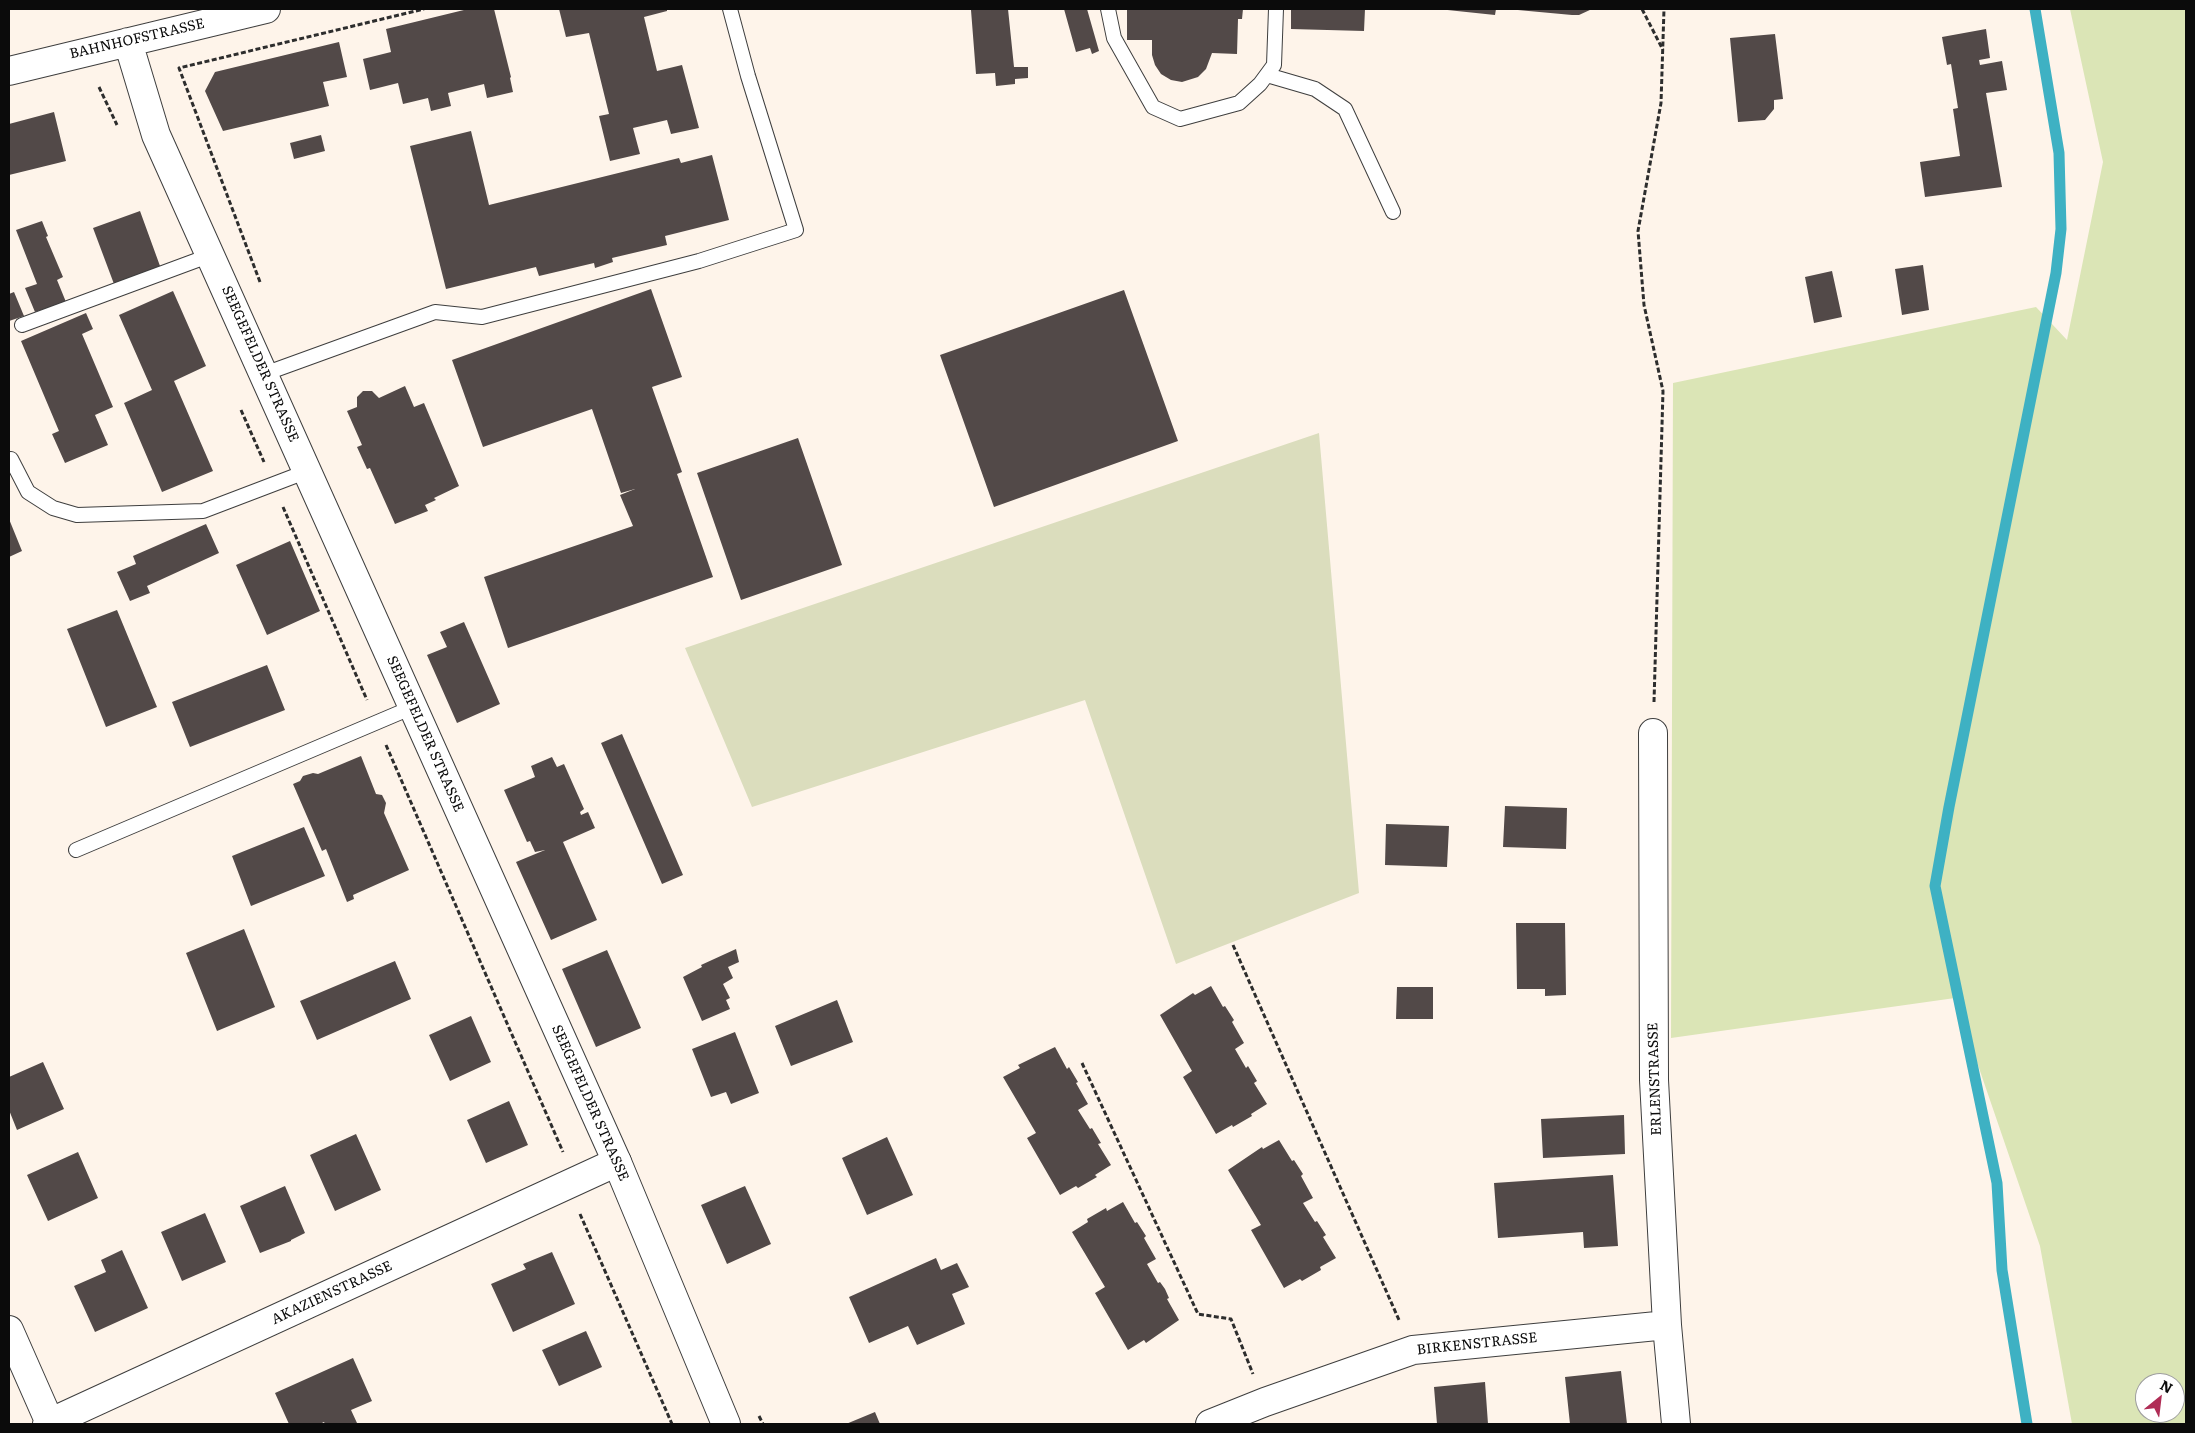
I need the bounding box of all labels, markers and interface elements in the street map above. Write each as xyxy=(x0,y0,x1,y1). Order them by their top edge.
street label: BAHNHOFSTRASSE xyxy=(68,15,206,63)
street label: SEEGEFELDER STRASSE xyxy=(218,283,302,445)
street label: SEEGEFELDER STRASSE xyxy=(383,653,467,815)
street label: SEEGEFELDER STRASSE xyxy=(548,1022,632,1184)
street label: ERLENSTRASSE xyxy=(1645,1022,1665,1136)
street label: AKAZIENSTRASSE xyxy=(269,1258,395,1328)
street label: BIRKENSTRASSE xyxy=(1416,1329,1538,1359)
north arrow xyxy=(2135,1373,2185,1423)
text: N xyxy=(2157,1374,2177,1397)

